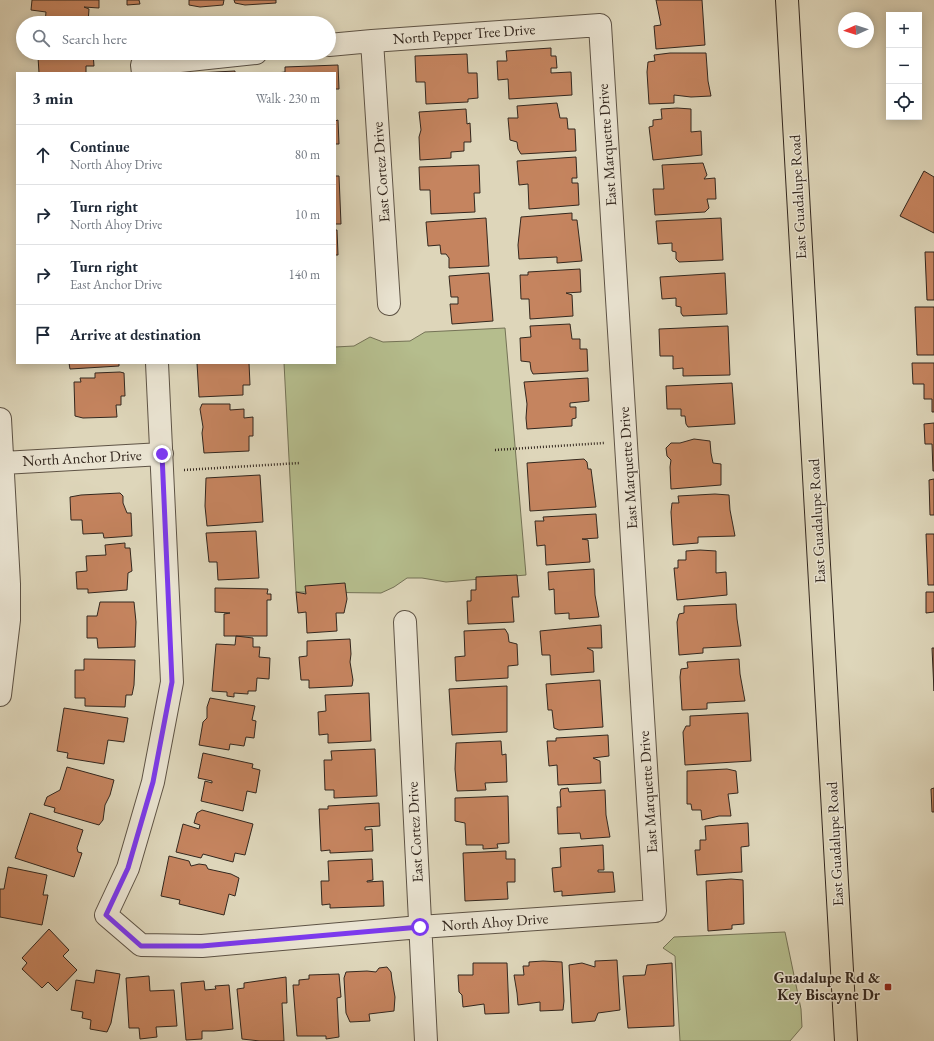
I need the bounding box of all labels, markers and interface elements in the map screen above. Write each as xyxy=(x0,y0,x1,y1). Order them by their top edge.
north arrow xyxy=(838,12,874,48)
map controls xyxy=(886,12,922,120)
button: + xyxy=(886,12,922,48)
search box xyxy=(16,16,336,60)
street label: North Pepper Tree Drive xyxy=(392,19,536,48)
icon: search xyxy=(30,27,52,49)
text: Search here xyxy=(62,29,127,48)
button: − xyxy=(886,48,922,84)
street label: East Marquette Drive xyxy=(593,83,620,207)
button: locate xyxy=(886,84,922,120)
text: 3 min xyxy=(32,87,73,109)
text: Walk · 230 m xyxy=(256,90,320,107)
street label: East Cortez Drive xyxy=(367,121,393,223)
street label: East Guadalupe Road xyxy=(785,134,810,260)
text: Continue xyxy=(70,137,130,156)
icon: ahead xyxy=(32,144,54,166)
text: 80 m xyxy=(295,146,320,163)
text: North Ahoy Drive xyxy=(70,156,162,173)
text: Turn right xyxy=(70,197,138,216)
icon: right xyxy=(32,204,54,226)
text: 10 m xyxy=(295,206,320,223)
text: North Ahoy Drive xyxy=(70,216,162,233)
text: Turn right xyxy=(70,257,138,276)
icon: right xyxy=(32,264,54,286)
text: 140 m xyxy=(289,266,320,283)
text: East Anchor Drive xyxy=(70,276,162,293)
icon: arrive xyxy=(32,324,54,346)
text: Arrive at destination xyxy=(70,325,201,344)
street label: East Marquette Drive xyxy=(614,406,641,530)
street label: North Anchor Drive xyxy=(22,445,142,470)
route end xyxy=(153,445,171,463)
street label: East Guadalupe Road xyxy=(804,458,829,584)
street label: East Marquette Drive xyxy=(634,730,661,854)
street label: East Cortez Drive xyxy=(402,781,427,883)
street label: East Guadalupe Road xyxy=(822,781,847,907)
street label: North Ahoy Drive xyxy=(441,908,549,935)
route start xyxy=(411,918,429,936)
place label: Guadalupe Rd & Key Biscayne Dr xyxy=(774,968,881,1004)
marker: Guadalupe Rd & Key Biscayne Dr xyxy=(883,982,893,992)

